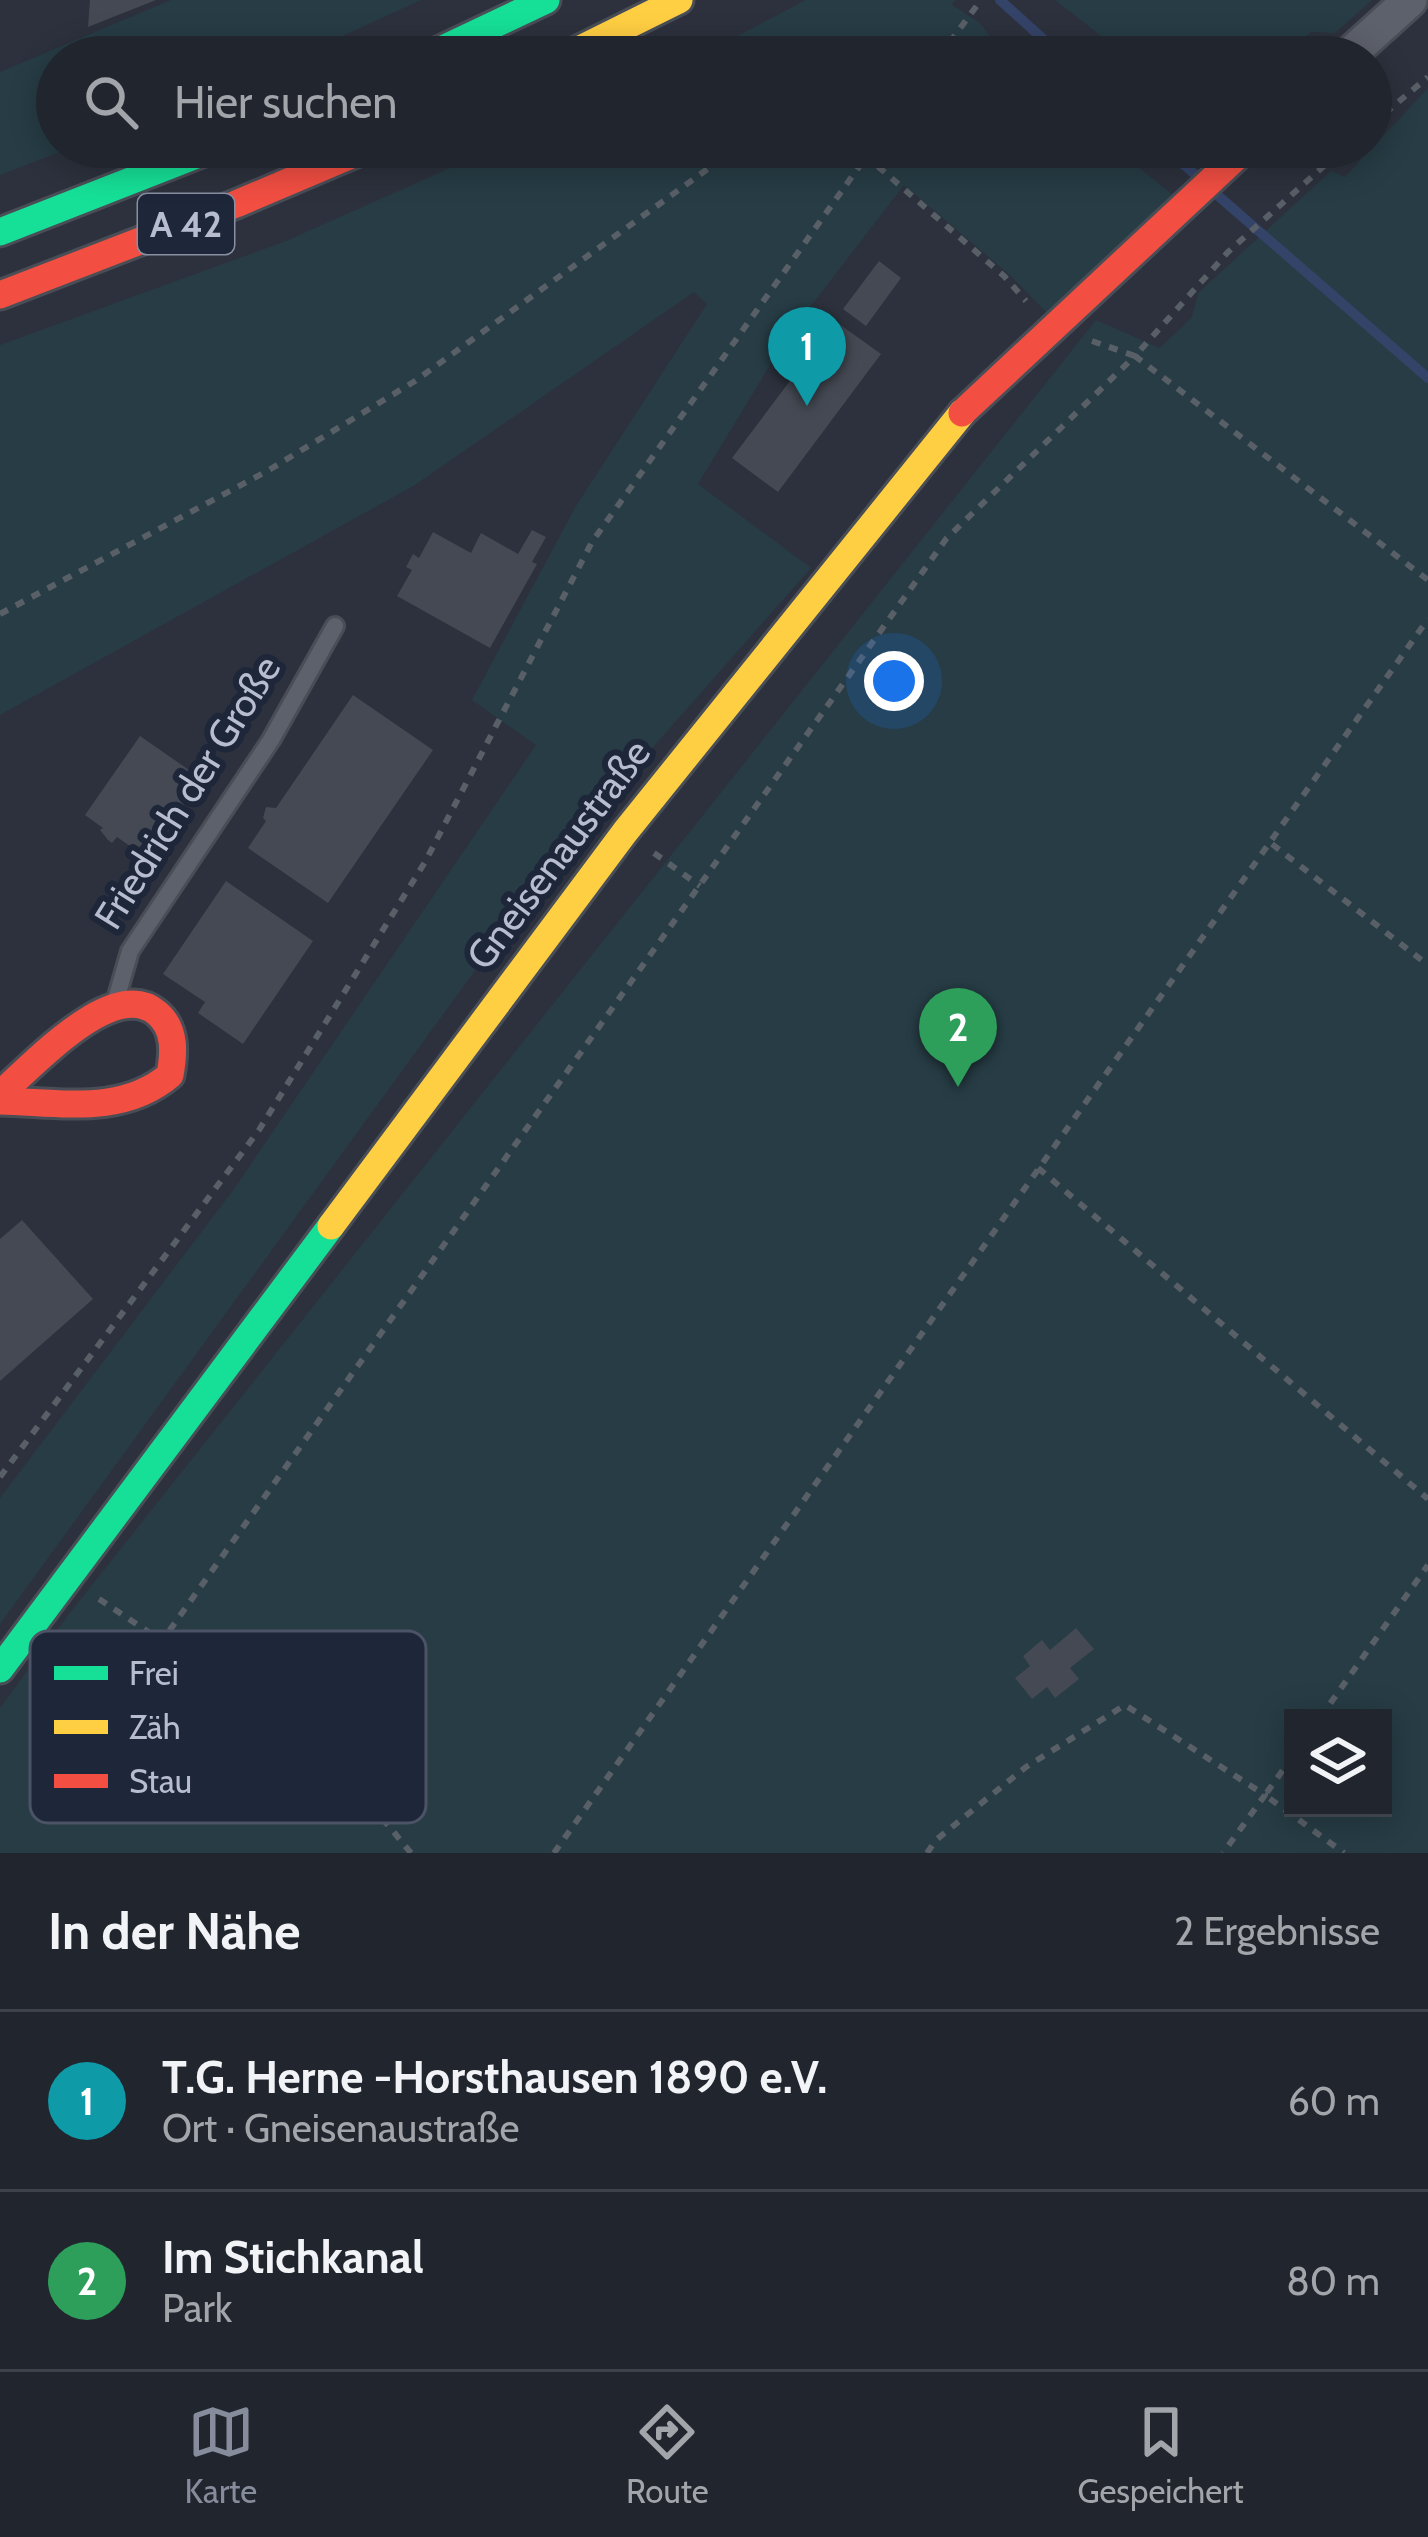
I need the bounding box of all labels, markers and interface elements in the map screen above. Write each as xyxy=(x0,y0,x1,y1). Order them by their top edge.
search box xyxy=(36,36,1392,168)
icon: search xyxy=(78,69,144,135)
text: Hier suchen xyxy=(174,75,398,129)
road number: A 42 xyxy=(138,194,234,254)
pin: 1 xyxy=(768,307,846,406)
street label: Friedrich der Große xyxy=(84,646,290,938)
your location xyxy=(864,651,924,711)
street label: Gneisenaustraße xyxy=(456,730,660,978)
pin: 2 xyxy=(919,988,997,1087)
legend xyxy=(30,1631,426,1823)
text: Frei xyxy=(129,1653,179,1693)
text: Zäh xyxy=(129,1707,181,1747)
map controls xyxy=(1284,1709,1392,1817)
button: layers xyxy=(1284,1709,1392,1817)
text: Stau xyxy=(129,1761,192,1801)
text: In der Nähe xyxy=(48,1900,301,1962)
text: 2 Ergebnisse xyxy=(1174,1907,1380,1955)
text: T.G. Herne -Horsthausen 1890 e.V. xyxy=(162,2050,827,2104)
text: 1 xyxy=(80,2077,94,2125)
text: 60 m xyxy=(1288,2077,1380,2125)
text: Ort · Gneisenaustraße xyxy=(162,2104,519,2152)
text: Im Stichkanal xyxy=(162,2230,424,2284)
text: 2 xyxy=(77,2257,97,2305)
text: 80 m xyxy=(1286,2257,1380,2305)
text: Park xyxy=(162,2284,232,2332)
tab: Karte xyxy=(184,2399,257,2511)
tab: Route xyxy=(626,2399,709,2511)
tab: Gespeichert xyxy=(1077,2399,1244,2511)

